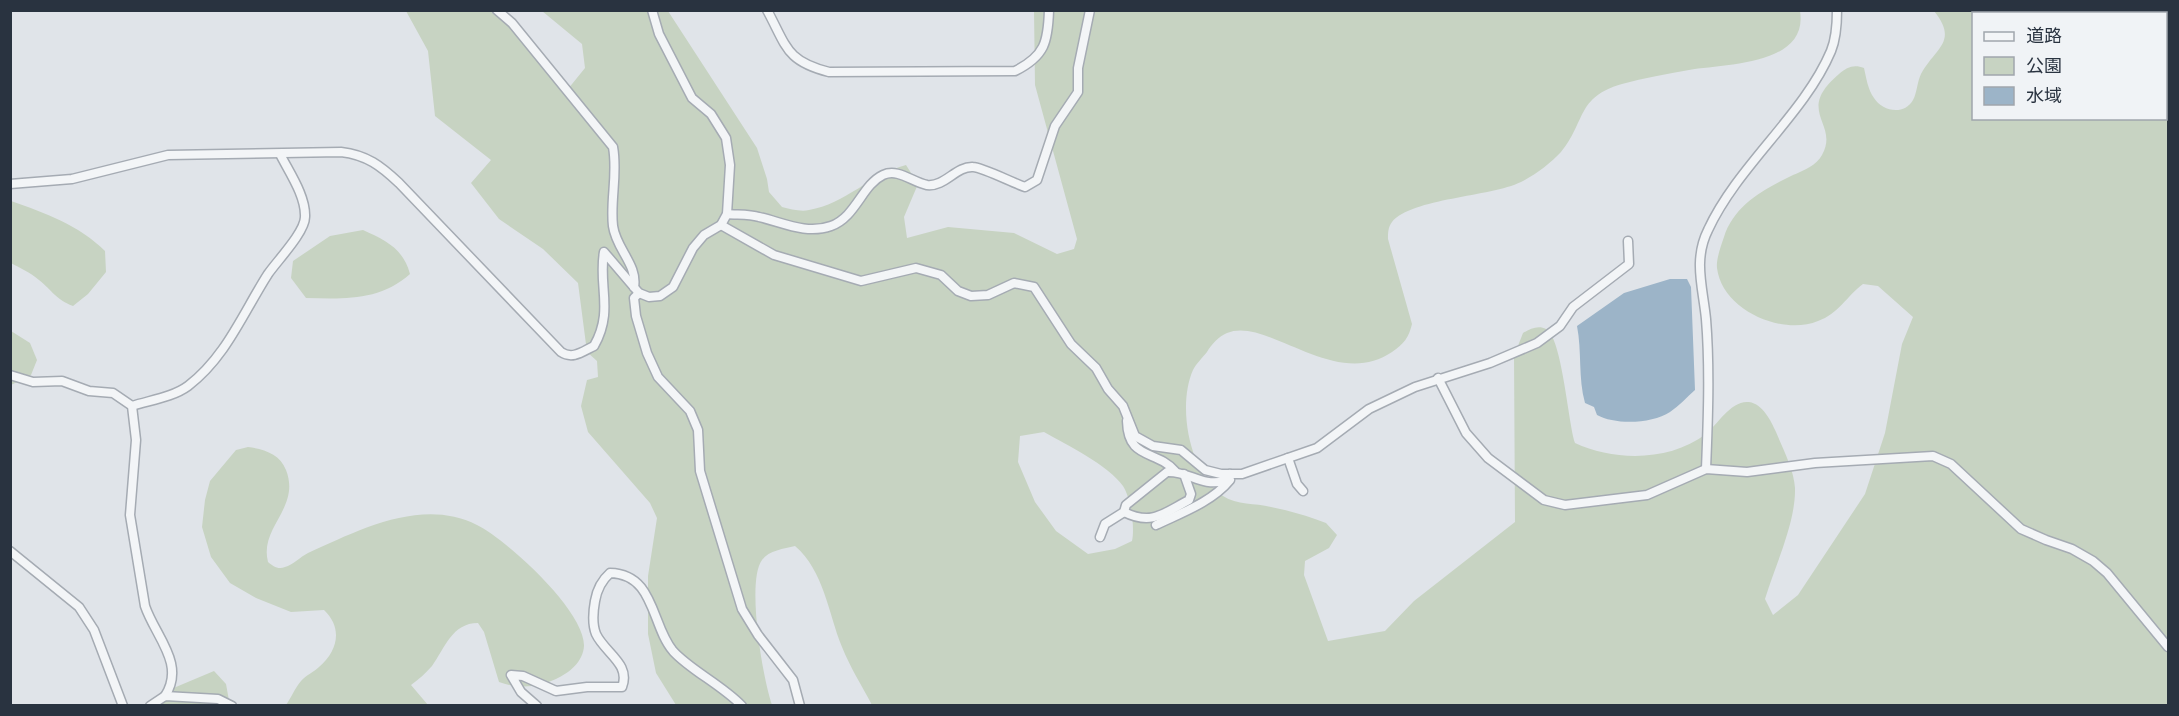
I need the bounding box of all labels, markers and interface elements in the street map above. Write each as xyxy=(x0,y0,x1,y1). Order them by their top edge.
legend xyxy=(1972,12,2167,120)
text: 道路 xyxy=(2026,26,2062,46)
text: 公園 xyxy=(2026,56,2062,76)
text: 水域 xyxy=(2026,86,2062,106)

